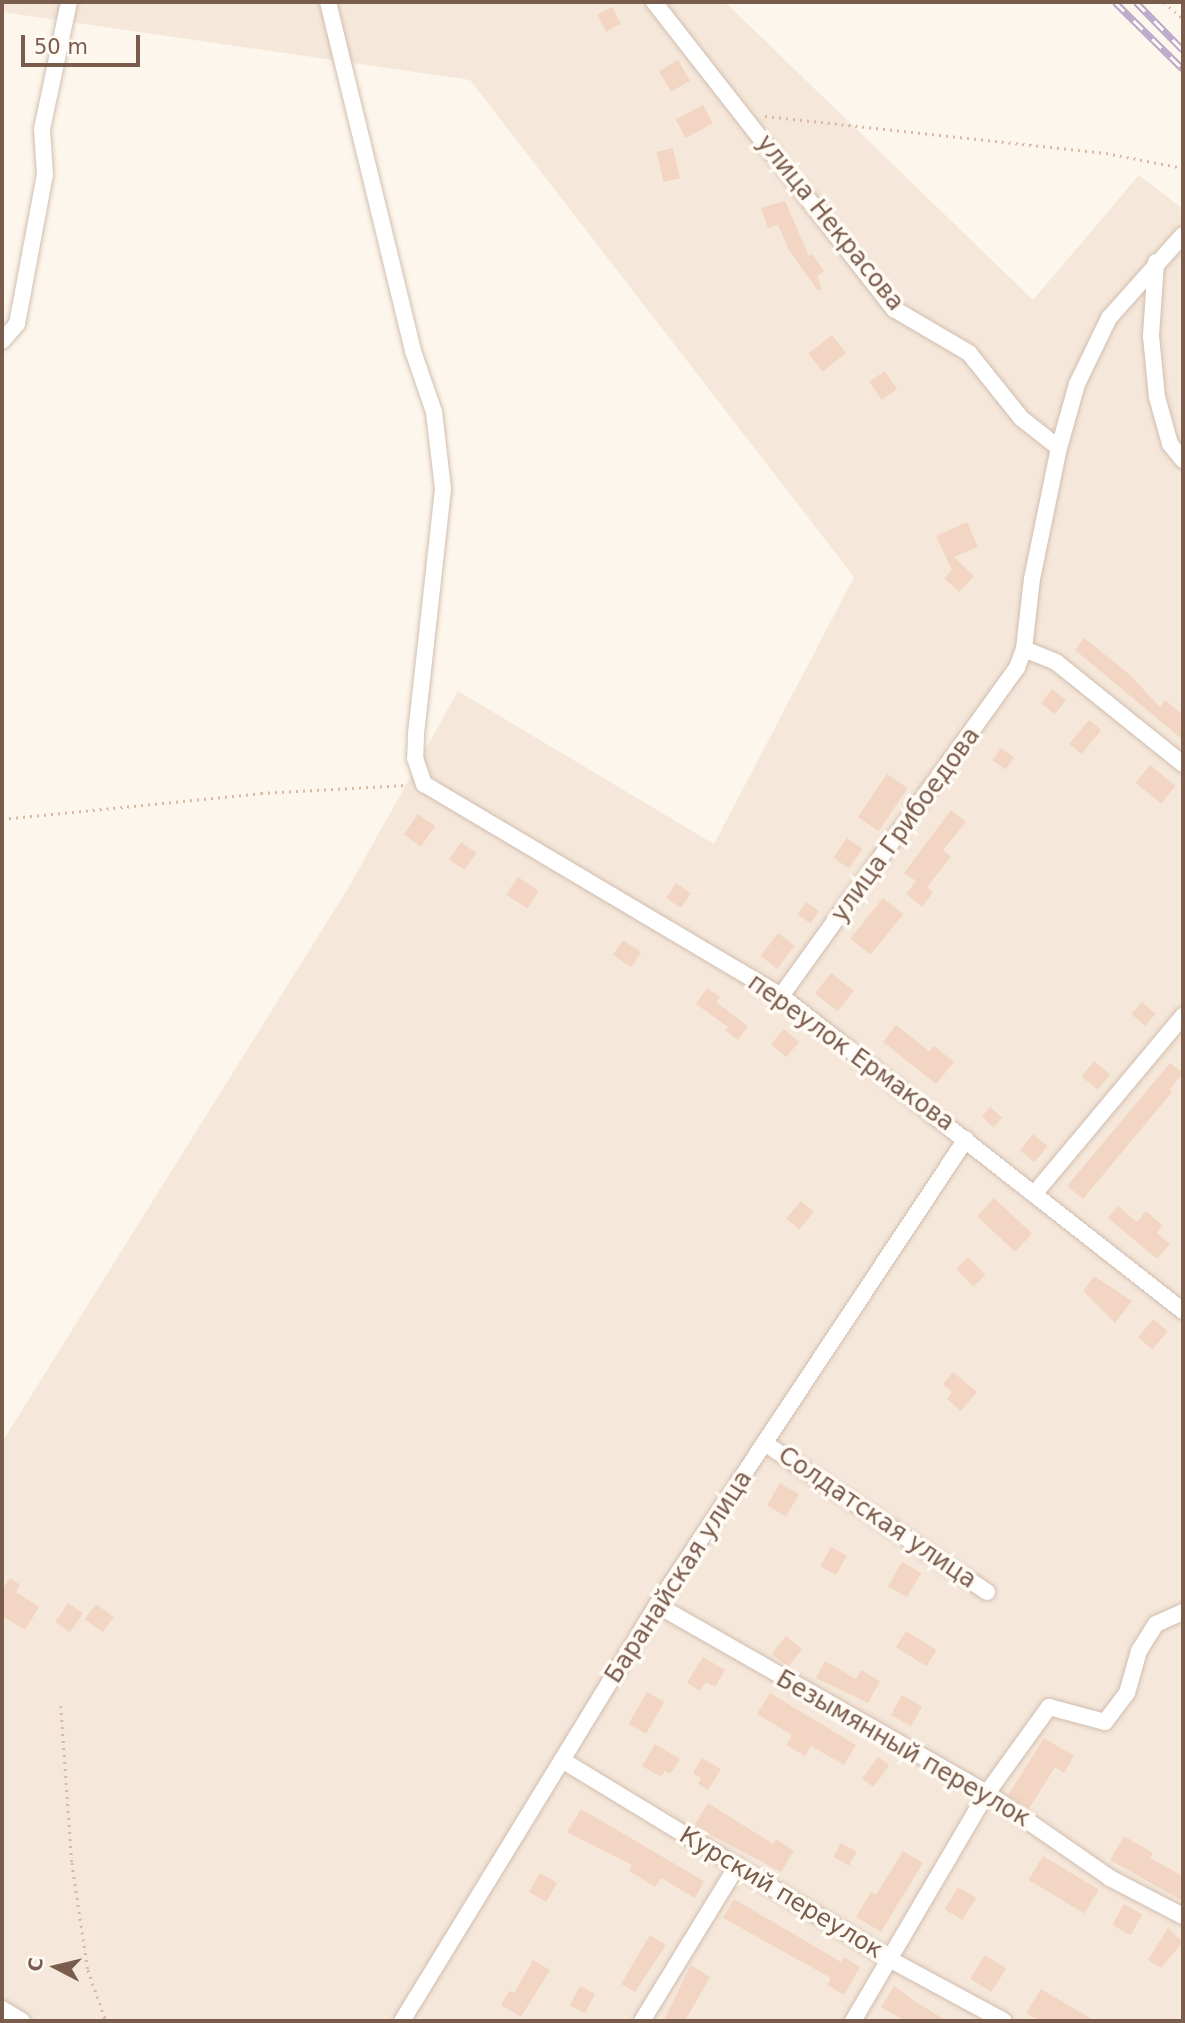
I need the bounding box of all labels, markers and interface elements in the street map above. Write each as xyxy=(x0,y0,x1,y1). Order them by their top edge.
scale bar xyxy=(24,21,144,65)
text: 50 m xyxy=(34,35,88,59)
street label: улица Некрасова xyxy=(750,129,910,317)
street label: улица Грибоедова xyxy=(826,722,986,928)
street label: переулок Ермакова xyxy=(742,968,960,1138)
street label: Солдатская улица xyxy=(772,1441,982,1595)
street label: Баранайская улица xyxy=(599,1465,759,1689)
street label: Безымянный переулок xyxy=(771,1664,1035,1834)
street label: Курский переулок xyxy=(674,1821,888,1965)
north arrow xyxy=(21,1932,91,2002)
text: С xyxy=(23,1956,47,1973)

